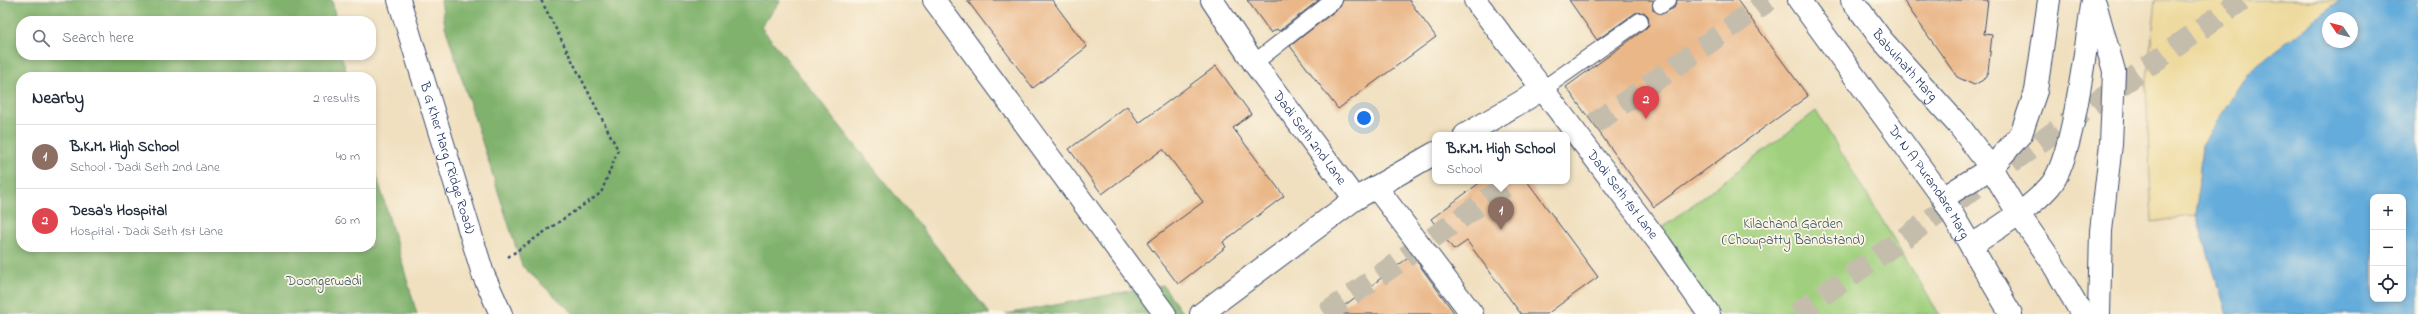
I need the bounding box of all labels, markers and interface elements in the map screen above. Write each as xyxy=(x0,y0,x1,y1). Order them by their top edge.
north arrow xyxy=(2322,12,2358,48)
search box xyxy=(16,16,376,60)
street label: Babulnath Marg xyxy=(1866,24,1943,107)
icon: search xyxy=(30,27,52,49)
text: Search here xyxy=(62,27,134,49)
street label: B G Kher Marg (Ridge Road) xyxy=(414,78,481,236)
street label: Dadi Seth 2nd Lane xyxy=(1267,85,1352,190)
text: Nearby xyxy=(32,86,84,111)
pin: 2 xyxy=(1633,86,1659,119)
text: 2 results xyxy=(313,89,360,108)
your location xyxy=(1354,108,1374,128)
street label: Dr N A Purandare Marg xyxy=(1882,120,1975,243)
popup xyxy=(1432,132,1570,184)
text: B.K.M. High School xyxy=(70,136,179,158)
text: B.K.M. High School xyxy=(1447,138,1555,160)
street label: Dadi Seth 1st Lane xyxy=(1581,144,1664,244)
text: 1 xyxy=(43,147,47,166)
text: 40 m xyxy=(336,147,360,166)
text: School · Dadi Seth 2nd Lane xyxy=(70,158,220,177)
text: School xyxy=(1447,160,1482,179)
map controls xyxy=(2370,194,2406,302)
button: + xyxy=(2370,194,2406,230)
pin: 1 xyxy=(1488,197,1514,230)
text: Desa's Hospital xyxy=(70,200,167,222)
text: 2 xyxy=(42,211,48,230)
text: 60 m xyxy=(335,211,360,230)
park label: Kilachand Garden (Chowpatty Bandstand) xyxy=(1722,214,1864,252)
text: Hospital · Dadi Seth 1st Lane xyxy=(70,222,223,241)
button: − xyxy=(2370,230,2406,266)
button: locate xyxy=(2370,266,2406,302)
park label: Doongerwadi xyxy=(285,271,362,293)

